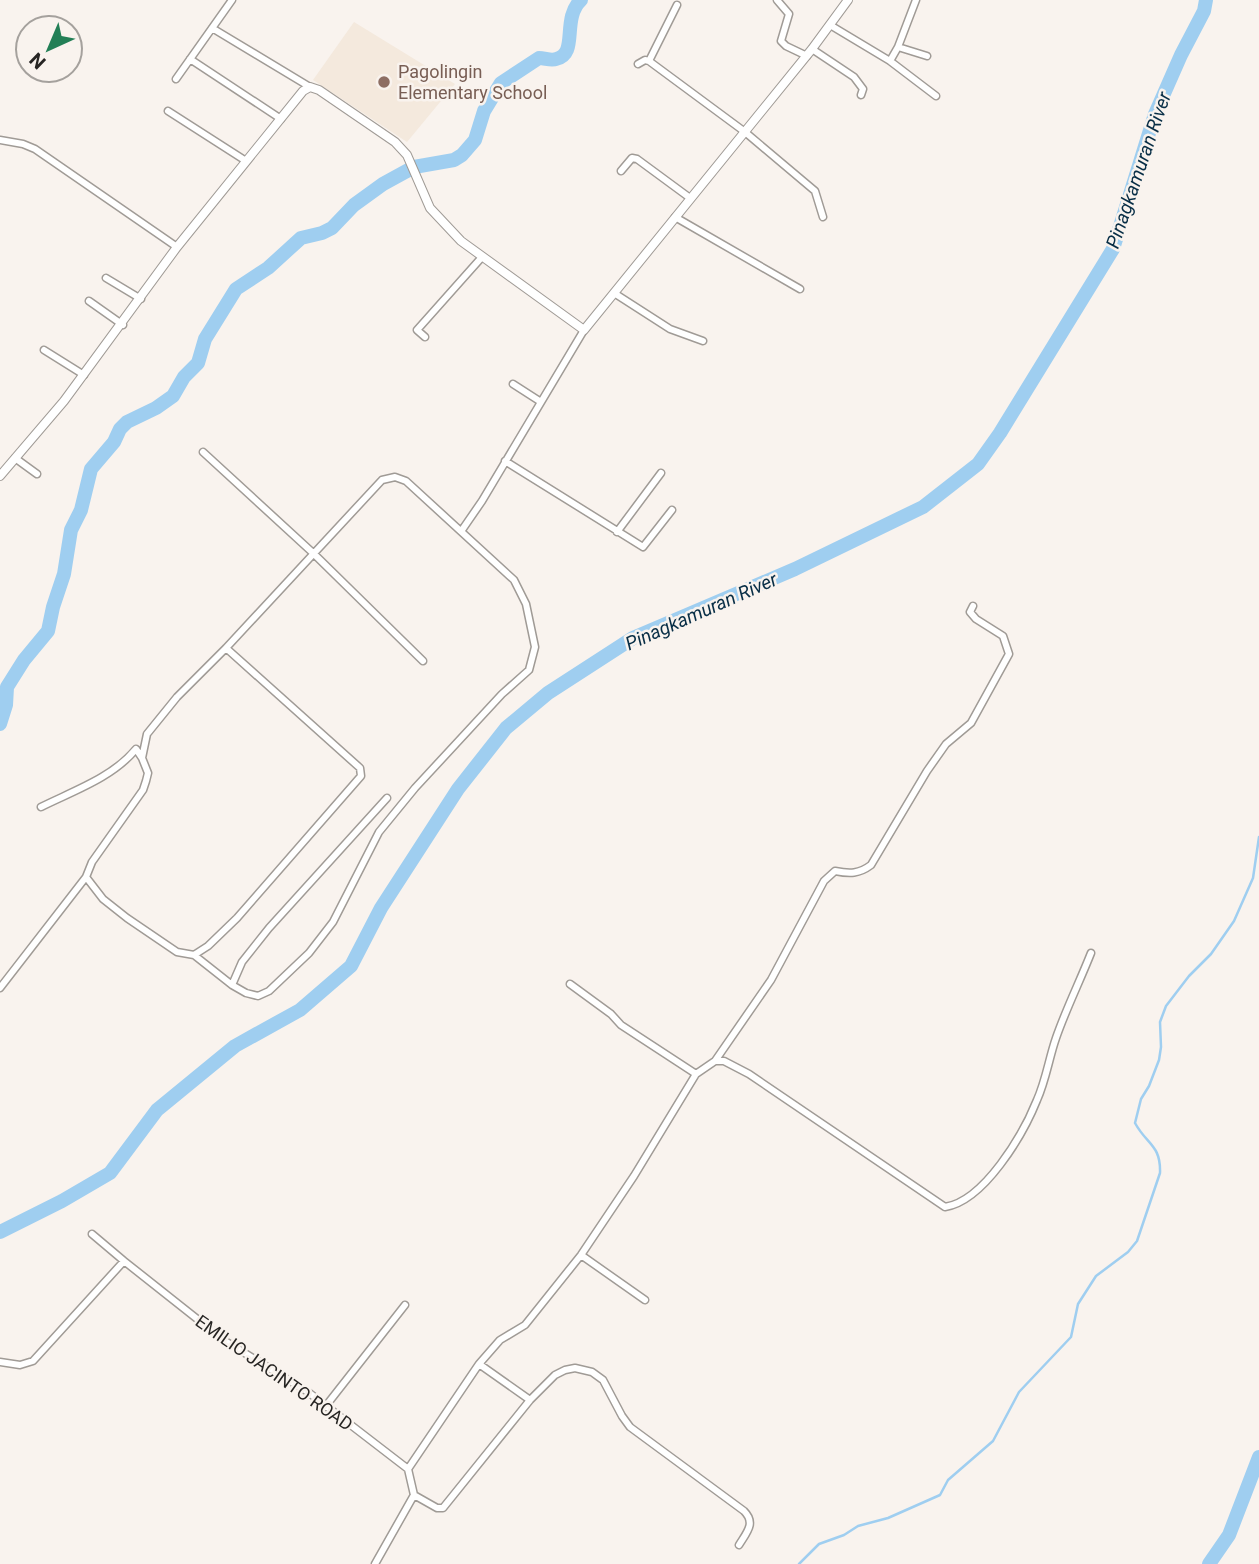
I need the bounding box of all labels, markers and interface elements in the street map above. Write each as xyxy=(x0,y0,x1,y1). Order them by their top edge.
north arrow xyxy=(14,14,84,84)
text: N xyxy=(25,48,50,74)
place label: Pagolingin Elementary School xyxy=(398,61,547,103)
marker: Pagolingin Elementary School xyxy=(376,74,392,90)
water label: Pinagkamuran River xyxy=(1101,88,1176,251)
water label: Pinagkamuran River xyxy=(622,567,781,655)
street label: EMILIO JACINTO ROAD xyxy=(192,1310,357,1435)

